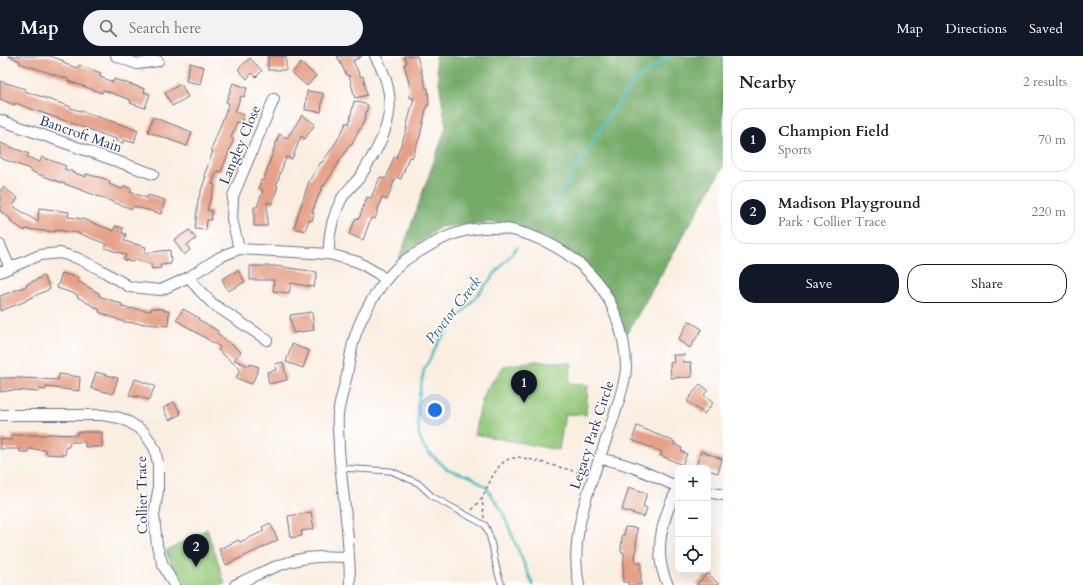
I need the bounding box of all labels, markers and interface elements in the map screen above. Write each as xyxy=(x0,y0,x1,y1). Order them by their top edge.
search box xyxy=(83,10,363,46)
text: Map xyxy=(20,15,59,41)
icon: search xyxy=(97,17,119,39)
text: Search here xyxy=(129,18,201,38)
text: Map xyxy=(897,19,923,38)
text: Directions xyxy=(945,19,1007,38)
text: Saved xyxy=(1029,19,1063,38)
text: Nearby xyxy=(739,71,796,94)
text: 2 results xyxy=(1023,73,1067,91)
street label: Langley Close xyxy=(215,102,265,188)
street label: Bancroft Main xyxy=(37,111,125,157)
text: Champion Field xyxy=(778,121,889,141)
text: 1 xyxy=(750,131,756,149)
text: 70 m xyxy=(1038,131,1066,149)
text: Sports xyxy=(778,141,812,159)
text: Madison Playground xyxy=(778,193,921,213)
text: 2 xyxy=(750,203,756,221)
text: 220 m xyxy=(1032,203,1066,221)
text: Park · Collier Trace xyxy=(778,213,886,231)
button: Save xyxy=(739,264,899,303)
button: Share xyxy=(907,264,1067,303)
water label: Proctor Creek xyxy=(420,272,486,348)
pin: 1 xyxy=(511,370,537,403)
street label: Legacy Park Circle xyxy=(566,378,618,492)
your location xyxy=(425,400,445,420)
street label: Collier Trace xyxy=(132,455,152,535)
map controls xyxy=(675,465,711,573)
button: + xyxy=(675,465,711,501)
button: − xyxy=(675,501,711,537)
pin: 2 xyxy=(183,534,209,567)
button: locate xyxy=(675,537,711,573)

